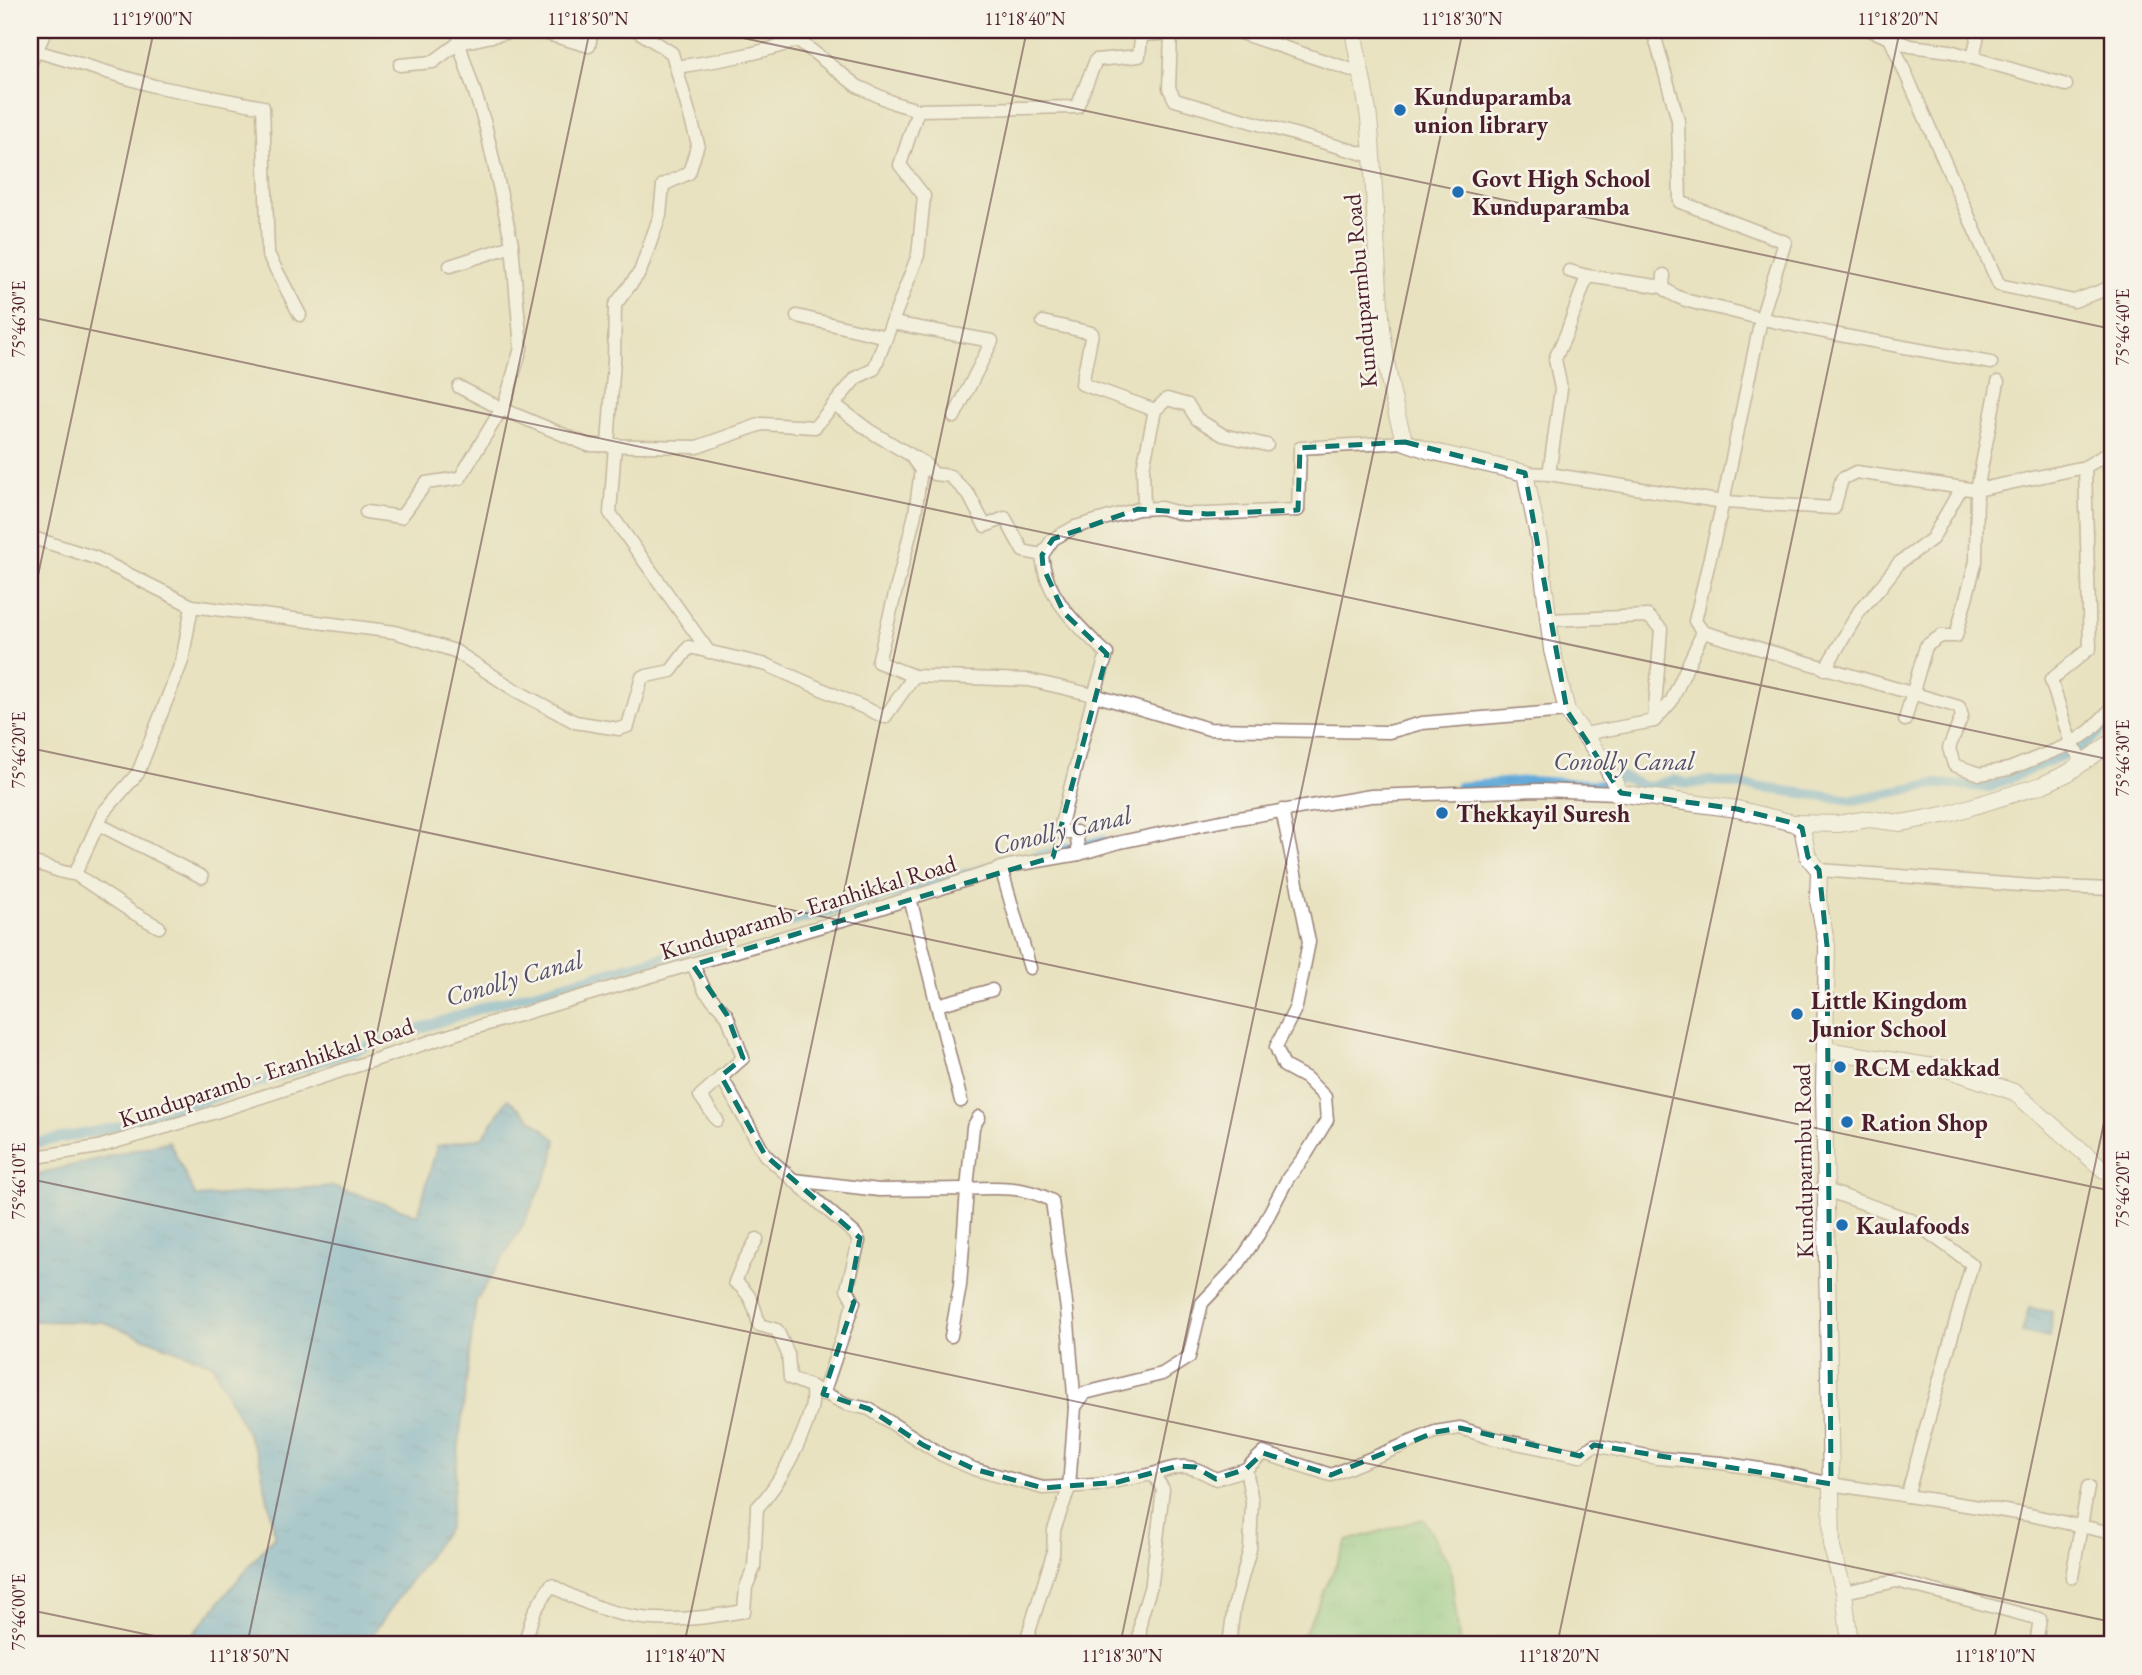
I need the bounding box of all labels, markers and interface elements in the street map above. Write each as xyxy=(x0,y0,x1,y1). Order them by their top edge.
text: 11°19'00"N xyxy=(112,7,193,30)
text: 11°18'50"N xyxy=(548,7,629,30)
text: 11°18'40"N xyxy=(985,7,1066,30)
text: 11°18'30"N xyxy=(1422,7,1503,30)
text: 11°18'20"N xyxy=(1858,7,1939,30)
place label: Kunduparamba union library xyxy=(1414,81,1572,141)
marker: Kunduparamba union library xyxy=(1392,102,1408,118)
place label: Govt High School Kunduparamba xyxy=(1472,163,1651,222)
marker: Govt High School Kunduparamba xyxy=(1450,184,1466,200)
street label: Kunduparmbu Road xyxy=(1336,192,1384,389)
text: 75°46'30"E xyxy=(7,281,30,357)
text: 75°46'40"E xyxy=(2111,289,2134,365)
text: 75°46'20"E xyxy=(7,712,30,788)
text: 75°46'30"E xyxy=(2111,720,2134,796)
water label: Conolly Canal xyxy=(1553,744,1695,778)
water label: Conolly Canal xyxy=(989,797,1135,862)
place label: Thekkayil Suresh xyxy=(1456,798,1631,830)
marker: Thekkayil Suresh xyxy=(1434,805,1450,821)
street label: Kunduparamb - Eranhikkal Road xyxy=(656,847,960,967)
water label: Conolly Canal xyxy=(441,942,587,1014)
place label: Little Kingdom Junior School xyxy=(1809,985,1967,1044)
marker: Little Kingdom Junior School xyxy=(1789,1006,1805,1022)
street label: Kunduparamb - Eranhikkal Road xyxy=(115,1009,418,1134)
place label: RCM edakkad xyxy=(1854,1052,2001,1083)
marker: RCM edakkad xyxy=(1832,1059,1848,1075)
street label: Kunduparmbu Road xyxy=(1786,1063,1820,1259)
place label: Ration Shop xyxy=(1861,1107,1988,1138)
marker: Ration Shop xyxy=(1839,1114,1855,1130)
text: 75°46'10"E xyxy=(7,1143,30,1219)
text: 75°46'20"E xyxy=(2111,1151,2134,1227)
place label: Kaulafoods xyxy=(1856,1210,1970,1241)
marker: Kaulafoods xyxy=(1834,1217,1850,1233)
text: 75°46'00"E xyxy=(7,1574,30,1650)
text: 11°18'50"N xyxy=(209,1644,290,1667)
text: 11°18'40"N xyxy=(645,1644,726,1667)
text: 11°18'30"N xyxy=(1082,1644,1163,1667)
text: 11°18'20"N xyxy=(1519,1644,1600,1667)
text: 11°18'10"N xyxy=(1955,1644,2036,1667)

